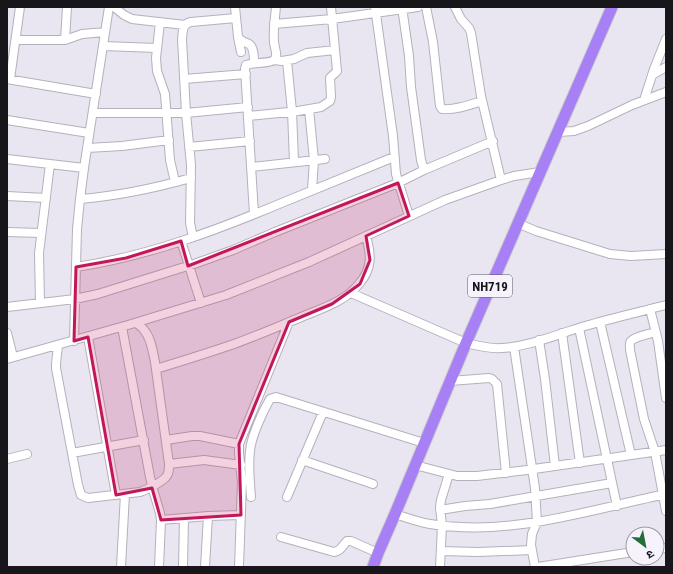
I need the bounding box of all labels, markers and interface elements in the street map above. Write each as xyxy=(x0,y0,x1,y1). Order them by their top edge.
road number: NH719 xyxy=(468,275,512,297)
north arrow xyxy=(625,526,665,566)
text: उ xyxy=(643,547,656,562)

